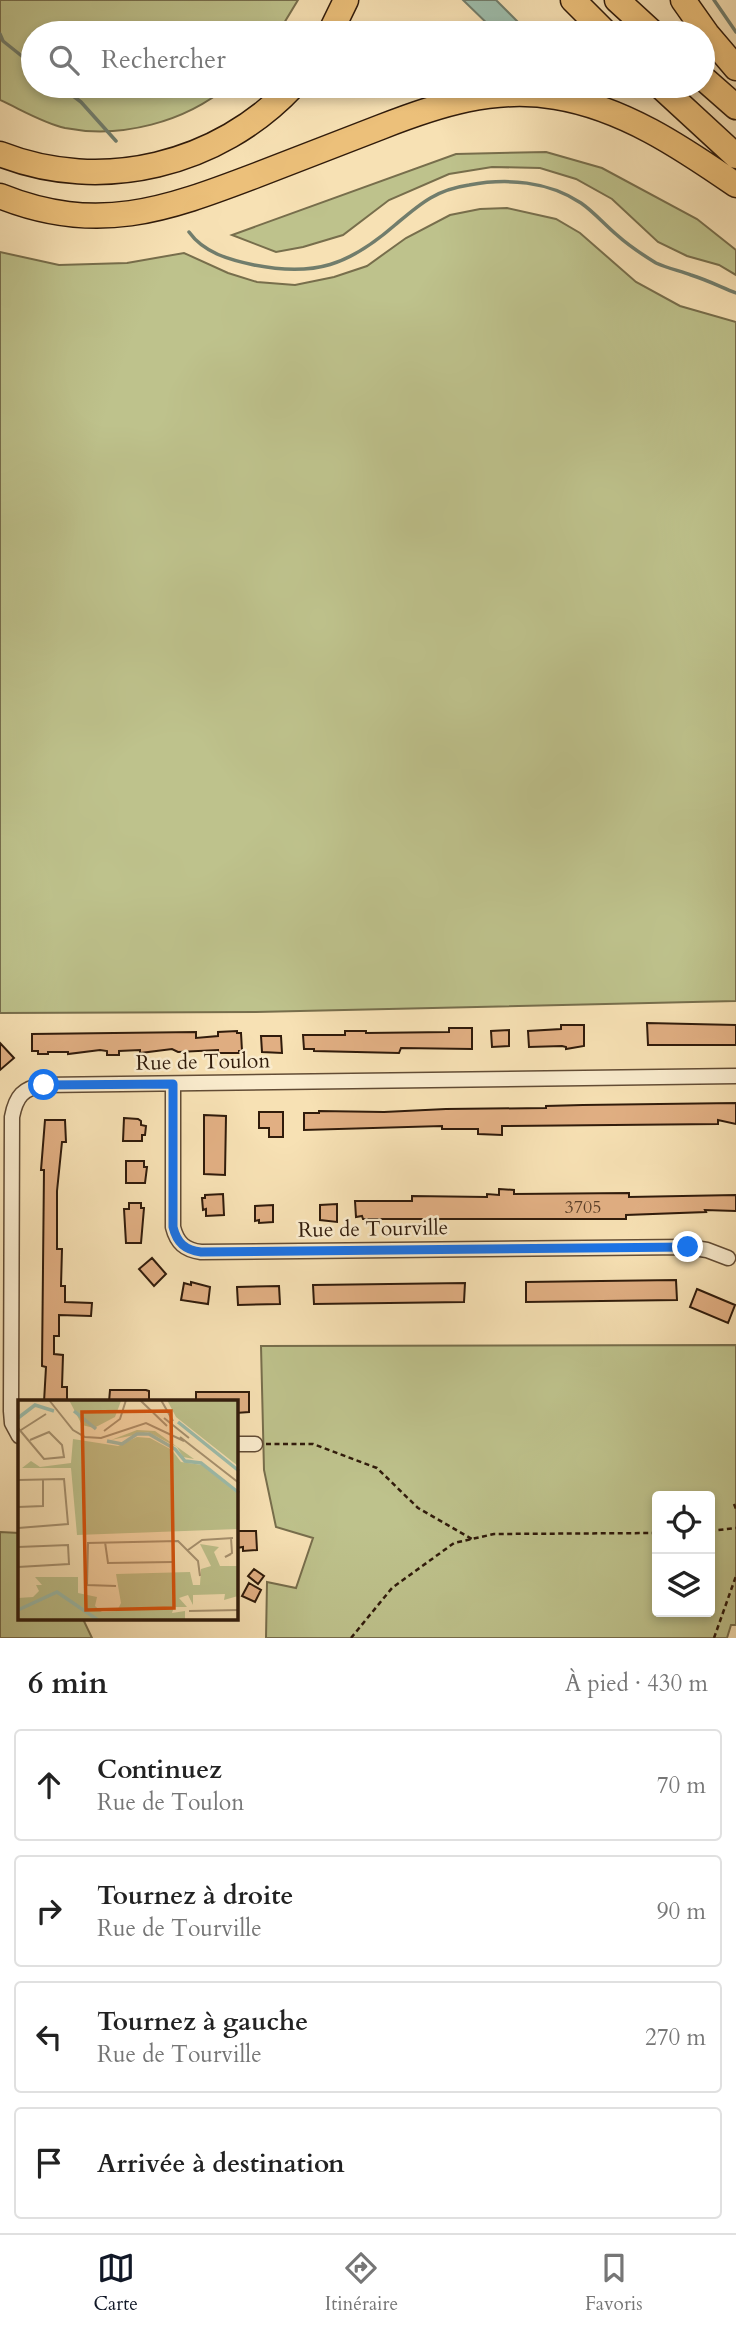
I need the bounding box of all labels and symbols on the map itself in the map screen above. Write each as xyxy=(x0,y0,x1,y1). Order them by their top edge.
street label: Rue de Toulon xyxy=(135,1046,271,1078)
route start xyxy=(28,1069,59,1100)
house number: 3705 xyxy=(565,1195,601,1220)
street label: Rue de Tourville xyxy=(298,1213,448,1245)
route end xyxy=(672,1231,703,1262)
inset map xyxy=(18,1400,238,1620)

